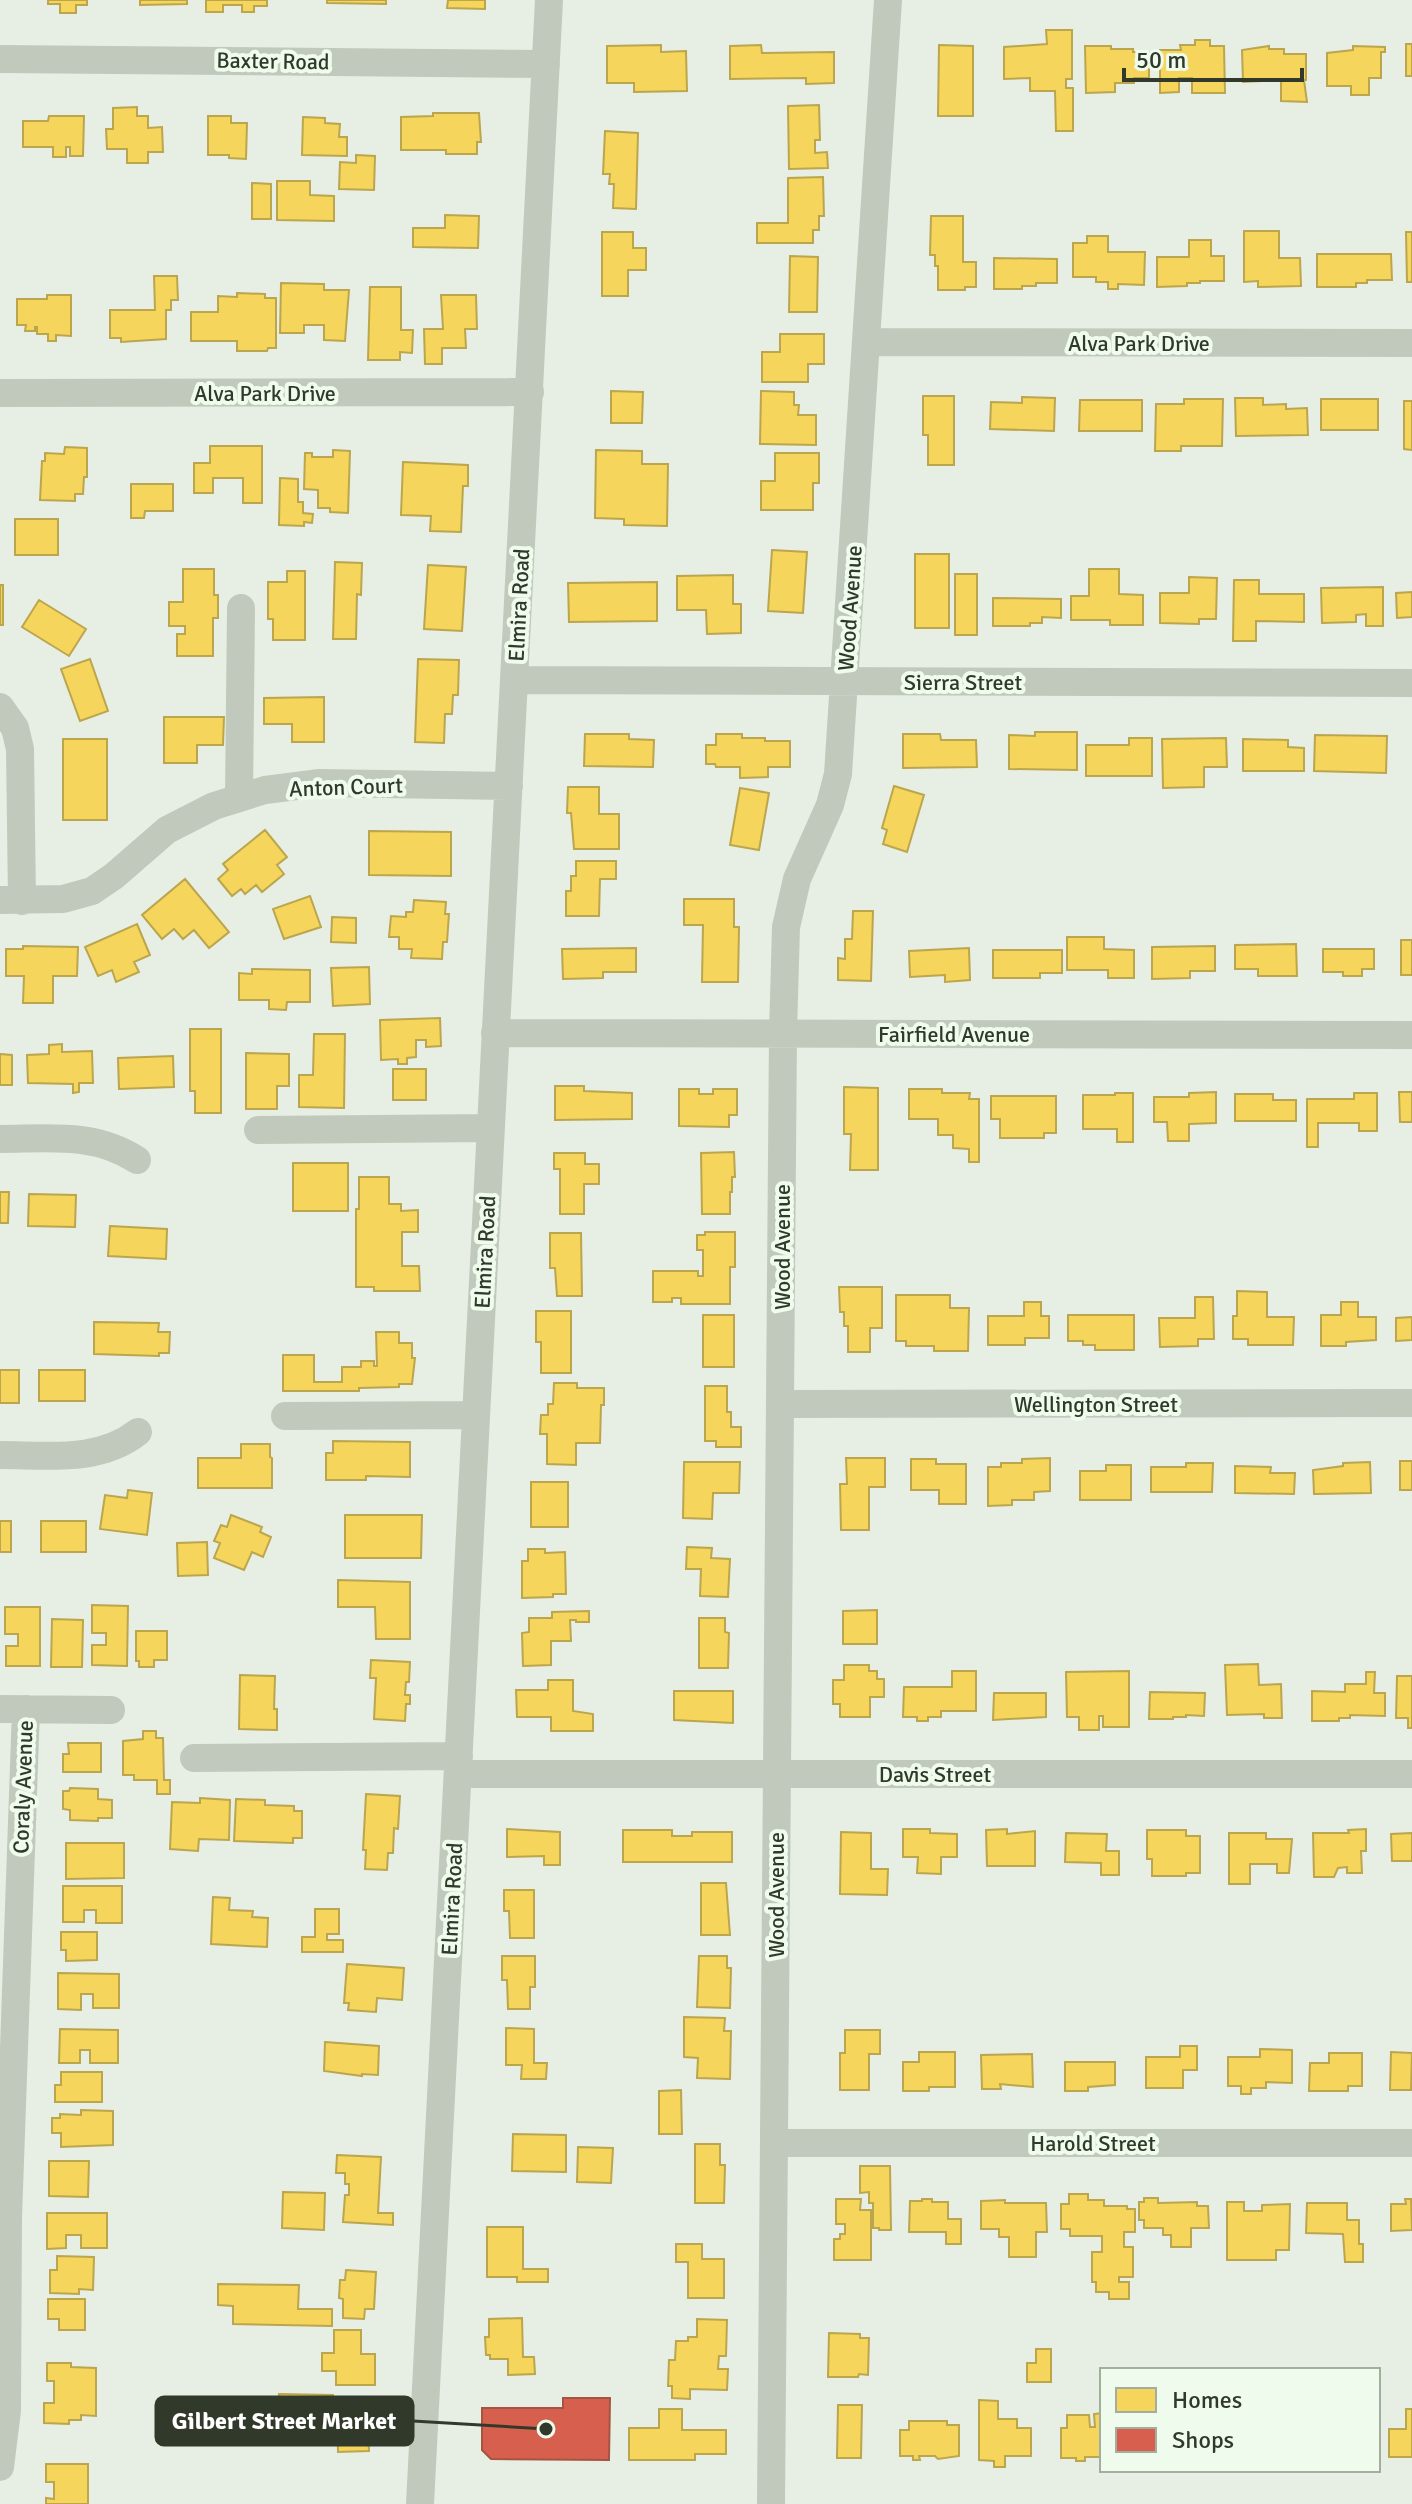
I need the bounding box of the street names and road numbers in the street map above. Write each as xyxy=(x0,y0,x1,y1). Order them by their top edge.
street label: Baxter Road xyxy=(216,47,330,75)
street label: Alva Park Drive xyxy=(1068,330,1210,357)
street label: Alva Park Drive xyxy=(194,380,336,407)
street label: Wood Avenue xyxy=(832,544,868,672)
street label: Elmira Road xyxy=(503,548,535,662)
street label: Sierra Street xyxy=(904,669,1023,696)
street label: Anton Court xyxy=(289,772,404,802)
street label: Fairfield Avenue xyxy=(878,1021,1030,1048)
street label: Wood Avenue xyxy=(769,1184,796,1310)
street label: Elmira Road xyxy=(469,1195,501,1309)
street label: Wellington Street xyxy=(1014,1391,1178,1418)
street label: Coraly Avenue xyxy=(7,1720,39,1854)
street label: Davis Street xyxy=(879,1761,991,1788)
street label: Wood Avenue xyxy=(763,1832,790,1958)
street label: Elmira Road xyxy=(436,1842,468,1956)
street label: Harold Street xyxy=(1030,2130,1156,2157)

